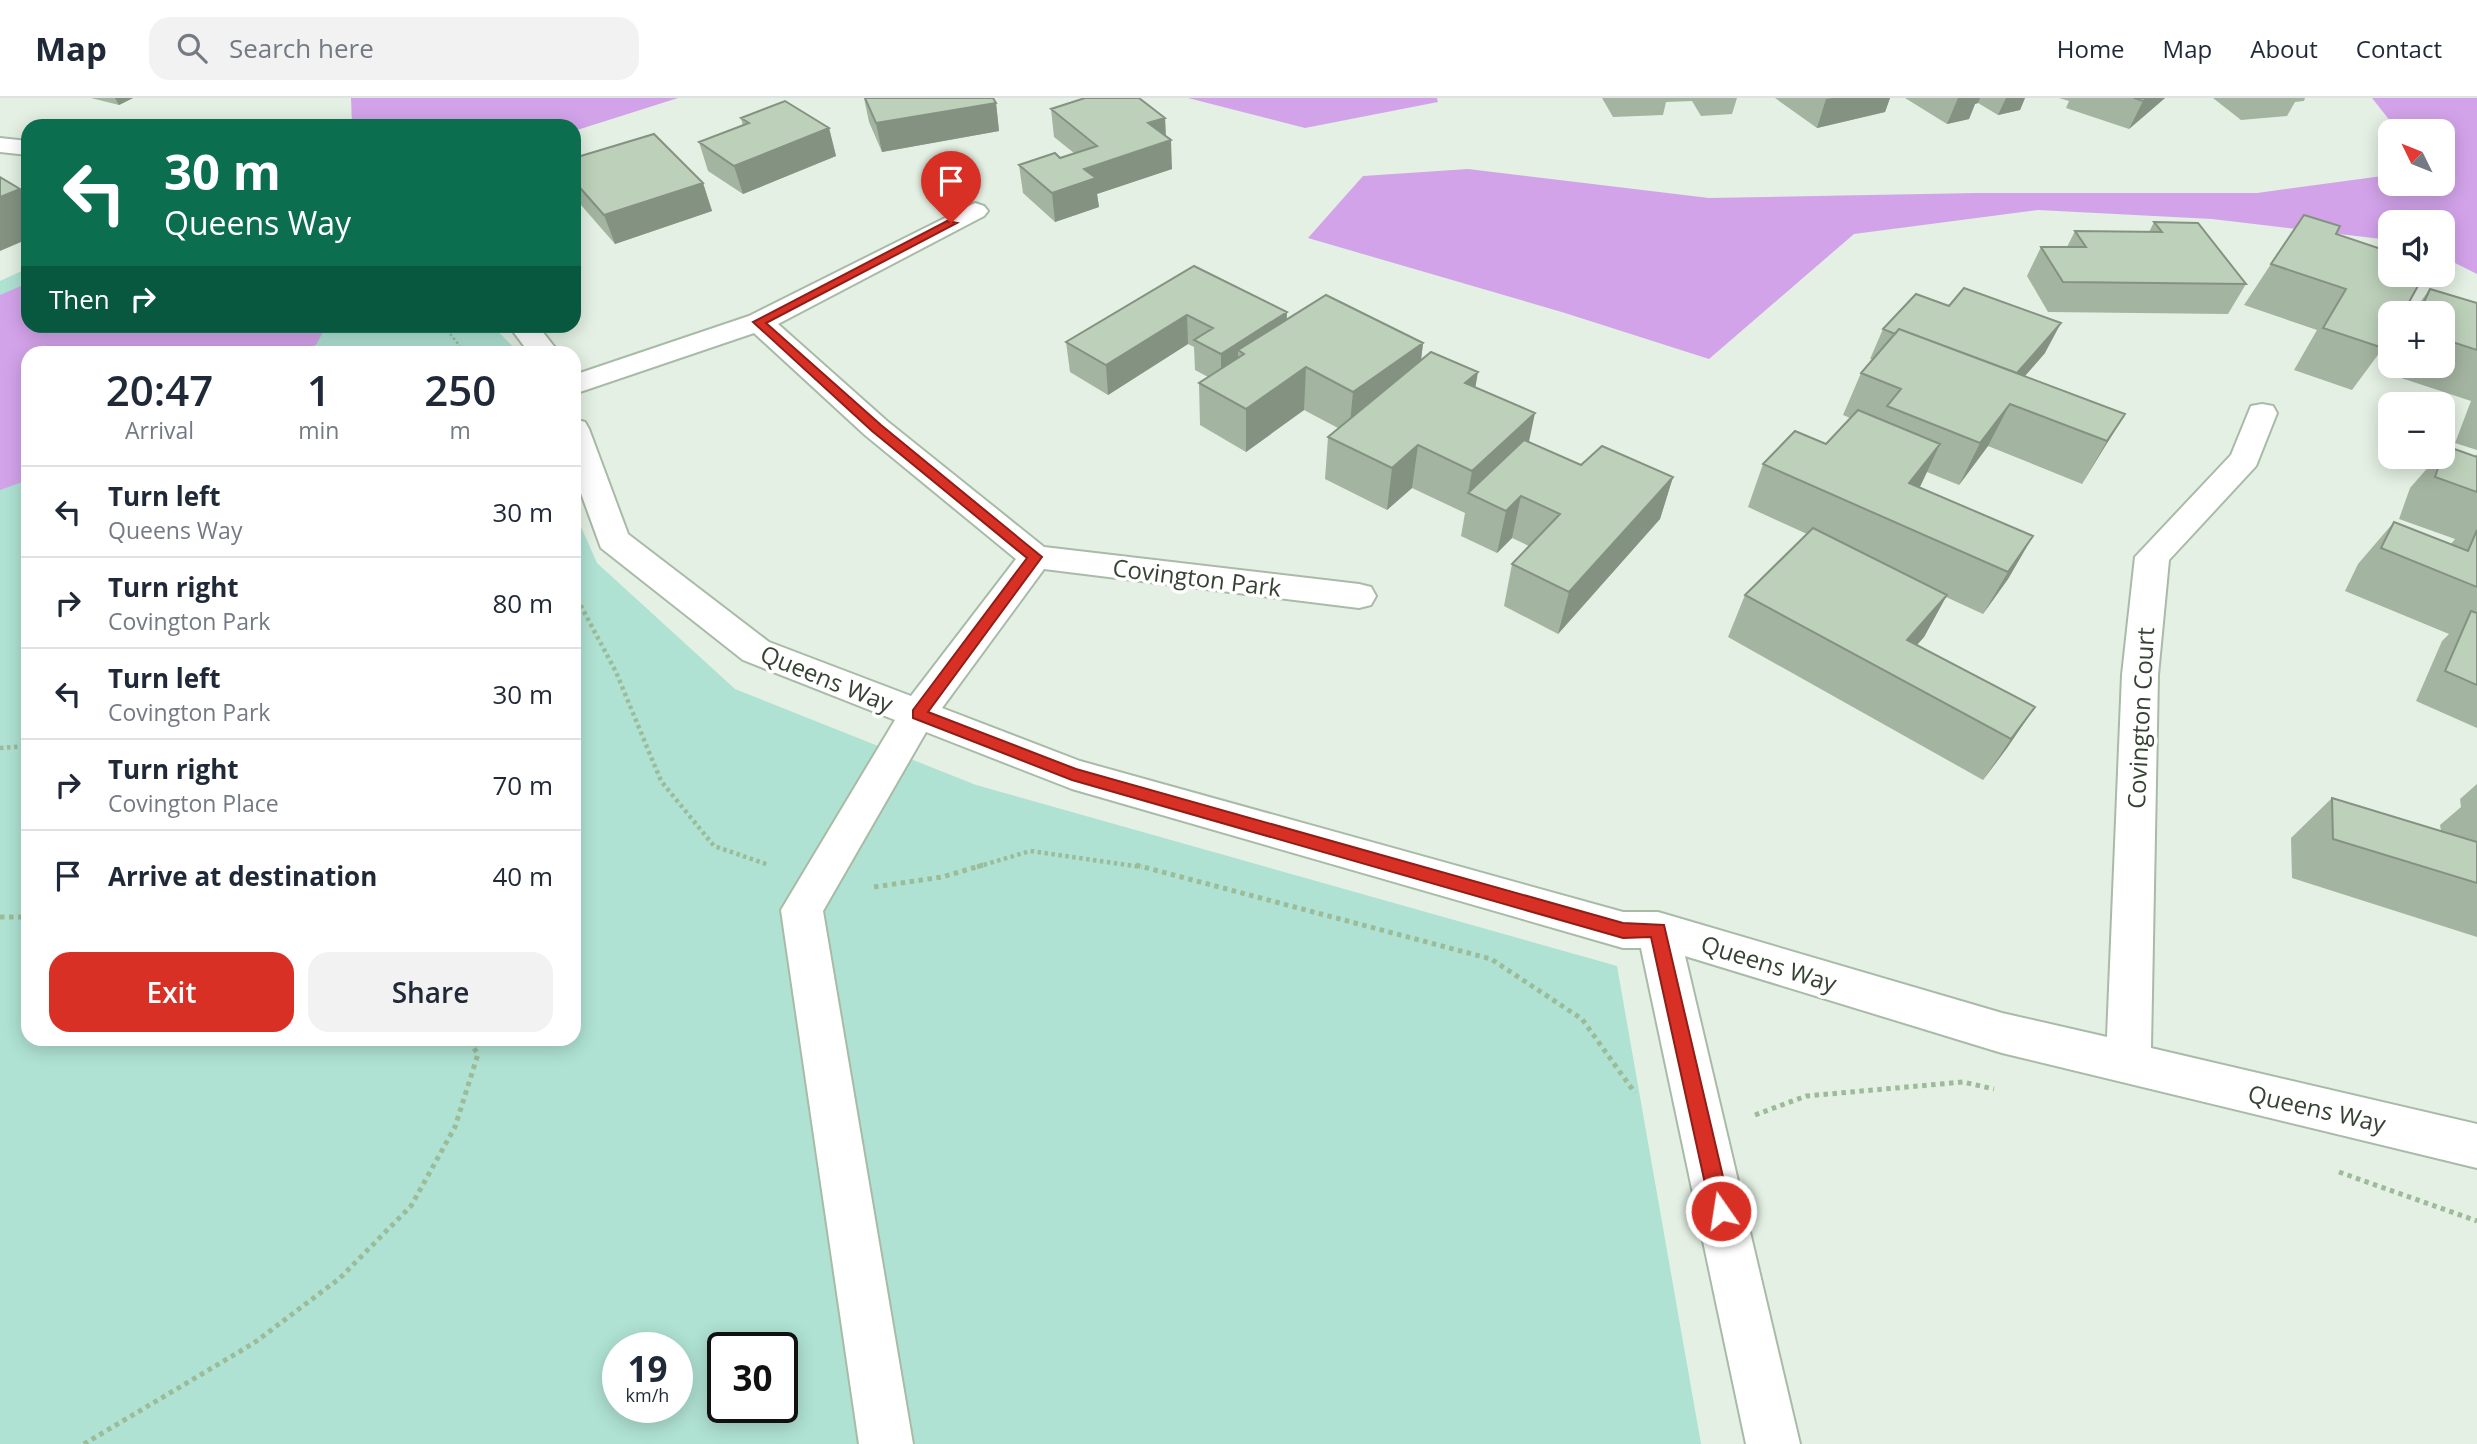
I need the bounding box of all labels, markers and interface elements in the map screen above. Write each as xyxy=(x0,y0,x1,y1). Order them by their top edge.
search box xyxy=(149,17,639,80)
text: Map xyxy=(35,26,107,71)
icon: search xyxy=(173,29,211,67)
text: Search here xyxy=(229,30,374,66)
text: Home xyxy=(2057,32,2125,65)
text: Map xyxy=(2163,32,2212,65)
text: About xyxy=(2250,32,2318,65)
text: Contact xyxy=(2356,32,2442,65)
north arrow xyxy=(2378,119,2455,196)
map controls xyxy=(2378,119,2455,469)
text: 30 m xyxy=(164,138,281,204)
icon: left xyxy=(49,147,140,238)
pin xyxy=(921,151,981,223)
icon: arrive xyxy=(932,162,970,200)
text: Queens Way xyxy=(164,201,351,244)
button: sound xyxy=(2378,210,2455,287)
icon: right xyxy=(124,280,162,318)
text: Then xyxy=(49,281,110,317)
button: + xyxy=(2378,301,2455,378)
text: 20:47 xyxy=(106,361,213,418)
text: 1 xyxy=(307,361,331,418)
text: 250 xyxy=(424,361,496,418)
button: − xyxy=(2378,392,2455,469)
text: Arrival xyxy=(125,414,194,446)
text: min xyxy=(298,414,339,446)
text: m xyxy=(450,414,471,446)
text: Turn left xyxy=(108,478,220,514)
icon: left xyxy=(49,493,87,531)
text: 30 m xyxy=(492,494,553,530)
text: Queens Way xyxy=(108,514,242,546)
street label: Covington Park xyxy=(1111,550,1284,604)
text: Turn right xyxy=(108,569,239,605)
icon: right xyxy=(49,584,87,622)
text: 80 m xyxy=(492,585,553,621)
text: Covington Park xyxy=(108,605,270,637)
street label: Covington Court xyxy=(2119,626,2161,810)
street label: Queens Way xyxy=(756,636,899,720)
text: Turn left xyxy=(108,660,220,696)
icon: left xyxy=(49,675,87,713)
text: 30 m xyxy=(492,676,553,712)
text: Covington Park xyxy=(108,696,270,728)
text: Turn right xyxy=(108,751,239,787)
icon: right xyxy=(49,766,87,804)
text: 70 m xyxy=(492,767,553,803)
text: Covington Place xyxy=(108,787,279,819)
icon: arrive xyxy=(49,857,87,895)
text: Arrive at destination xyxy=(108,858,377,894)
text: 40 m xyxy=(492,858,553,894)
street label: Queens Way xyxy=(1697,927,1842,1000)
button: Exit xyxy=(49,952,294,1032)
button: Share xyxy=(308,952,553,1032)
street label: Queens Way xyxy=(2245,1076,2390,1140)
position arrow xyxy=(1684,1174,1758,1248)
speed limit sign: 30 xyxy=(707,1332,798,1423)
text: 19 xyxy=(627,1345,668,1392)
text: km/h xyxy=(626,1383,669,1407)

